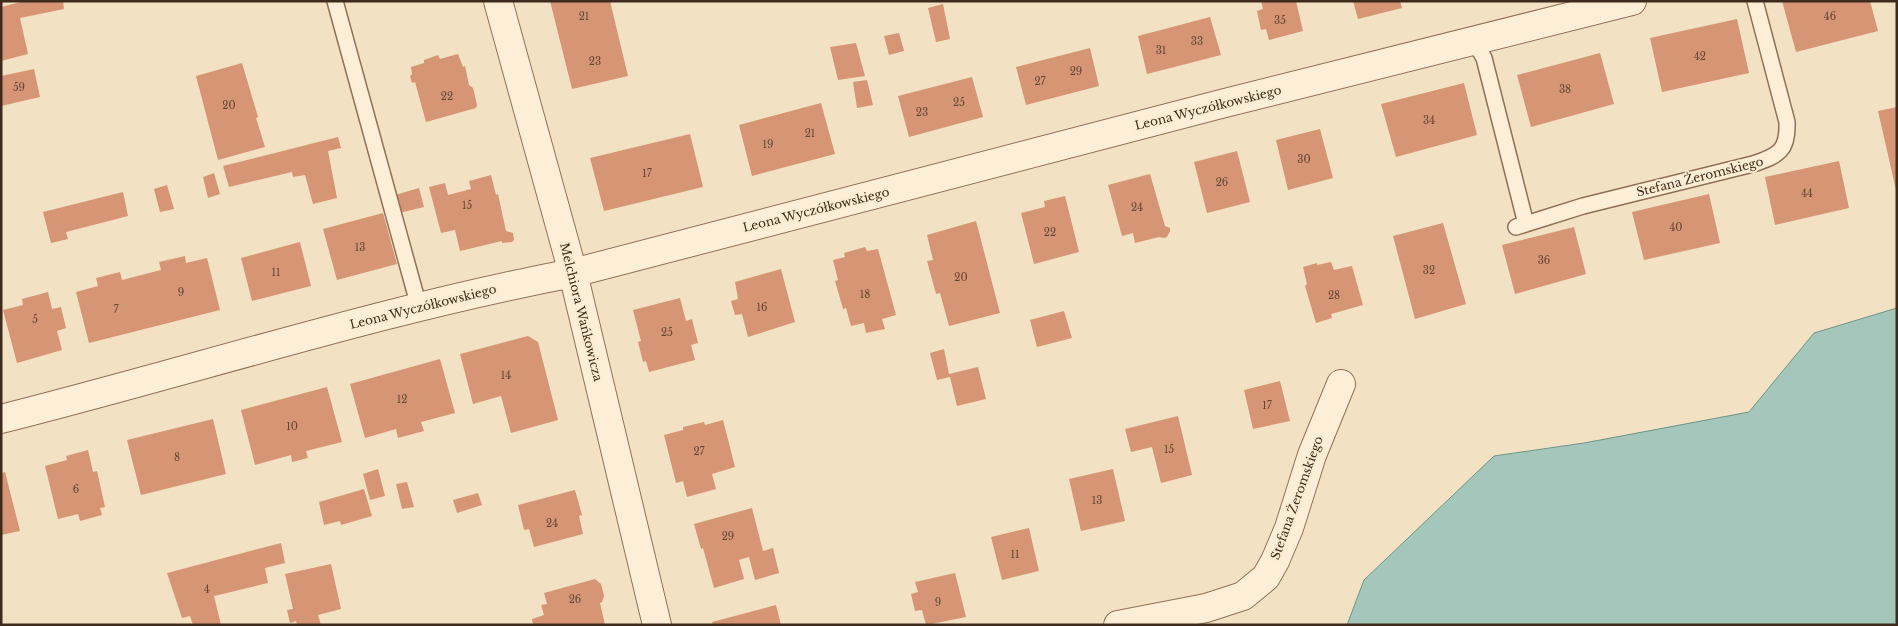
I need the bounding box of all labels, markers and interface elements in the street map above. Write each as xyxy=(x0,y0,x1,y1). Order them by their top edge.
house number: 21 xyxy=(579,10,589,23)
house number: 46 xyxy=(1824,10,1836,23)
house number: 35 xyxy=(1274,14,1286,27)
house number: 33 xyxy=(1191,35,1203,48)
house number: 31 xyxy=(1156,44,1166,57)
house number: 42 xyxy=(1694,50,1706,63)
house number: 23 xyxy=(589,55,601,68)
house number: 29 xyxy=(1070,65,1082,78)
house number: 27 xyxy=(1034,75,1047,88)
house number: 59 xyxy=(13,81,25,94)
street label: Leona Wyczółkowskiego xyxy=(1133,82,1283,133)
house number: 38 xyxy=(1559,83,1571,96)
house number: 22 xyxy=(441,90,453,103)
house number: 25 xyxy=(953,96,965,109)
house number: 20 xyxy=(222,99,236,112)
house number: 23 xyxy=(916,106,928,119)
house number: 34 xyxy=(1423,114,1435,127)
house number: 21 xyxy=(805,127,815,140)
house number: 19 xyxy=(763,138,773,151)
street label: Stefana Żeromskiego xyxy=(1635,152,1765,200)
house number: 30 xyxy=(1297,153,1311,166)
house number: 17 xyxy=(642,167,653,180)
house number: 26 xyxy=(1216,176,1228,189)
street label: Leona Wyczółkowskiego xyxy=(741,184,891,235)
house number: 44 xyxy=(1801,187,1813,200)
house number: 15 xyxy=(462,199,472,212)
house number: 24 xyxy=(1131,201,1143,214)
house number: 40 xyxy=(1670,221,1683,234)
house number: 22 xyxy=(1044,226,1056,239)
house number: 13 xyxy=(355,241,365,254)
street label: Melchiora Wańkowicza xyxy=(557,241,606,383)
house number: 36 xyxy=(1538,254,1550,267)
house number: 32 xyxy=(1423,264,1435,277)
house number: 11 xyxy=(272,266,280,279)
house number: 20 xyxy=(954,271,968,284)
street label: Leona Wyczółkowskiego xyxy=(348,281,498,332)
house number: 9 xyxy=(178,286,184,299)
house number: 18 xyxy=(860,288,870,301)
house number: 28 xyxy=(1328,289,1340,302)
house number: 16 xyxy=(757,301,767,314)
house number: 7 xyxy=(113,303,119,316)
house number: 5 xyxy=(32,313,38,326)
house number: 25 xyxy=(661,326,673,339)
house number: 14 xyxy=(501,369,511,382)
house number: 12 xyxy=(397,393,407,406)
house number: 17 xyxy=(1262,399,1273,412)
house number: 10 xyxy=(286,420,298,433)
street label: Stefana Żeromskiego xyxy=(1266,434,1326,562)
house number: 15 xyxy=(1164,443,1174,456)
house number: 27 xyxy=(693,445,706,458)
house number: 8 xyxy=(174,451,180,464)
house number: 6 xyxy=(73,483,79,496)
house number: 13 xyxy=(1092,494,1102,507)
house number: 24 xyxy=(546,517,558,530)
house number: 29 xyxy=(722,530,734,543)
house number: 11 xyxy=(1011,548,1019,561)
house number: 4 xyxy=(204,583,210,596)
house number: 26 xyxy=(569,593,581,606)
house number: 9 xyxy=(935,596,941,609)

